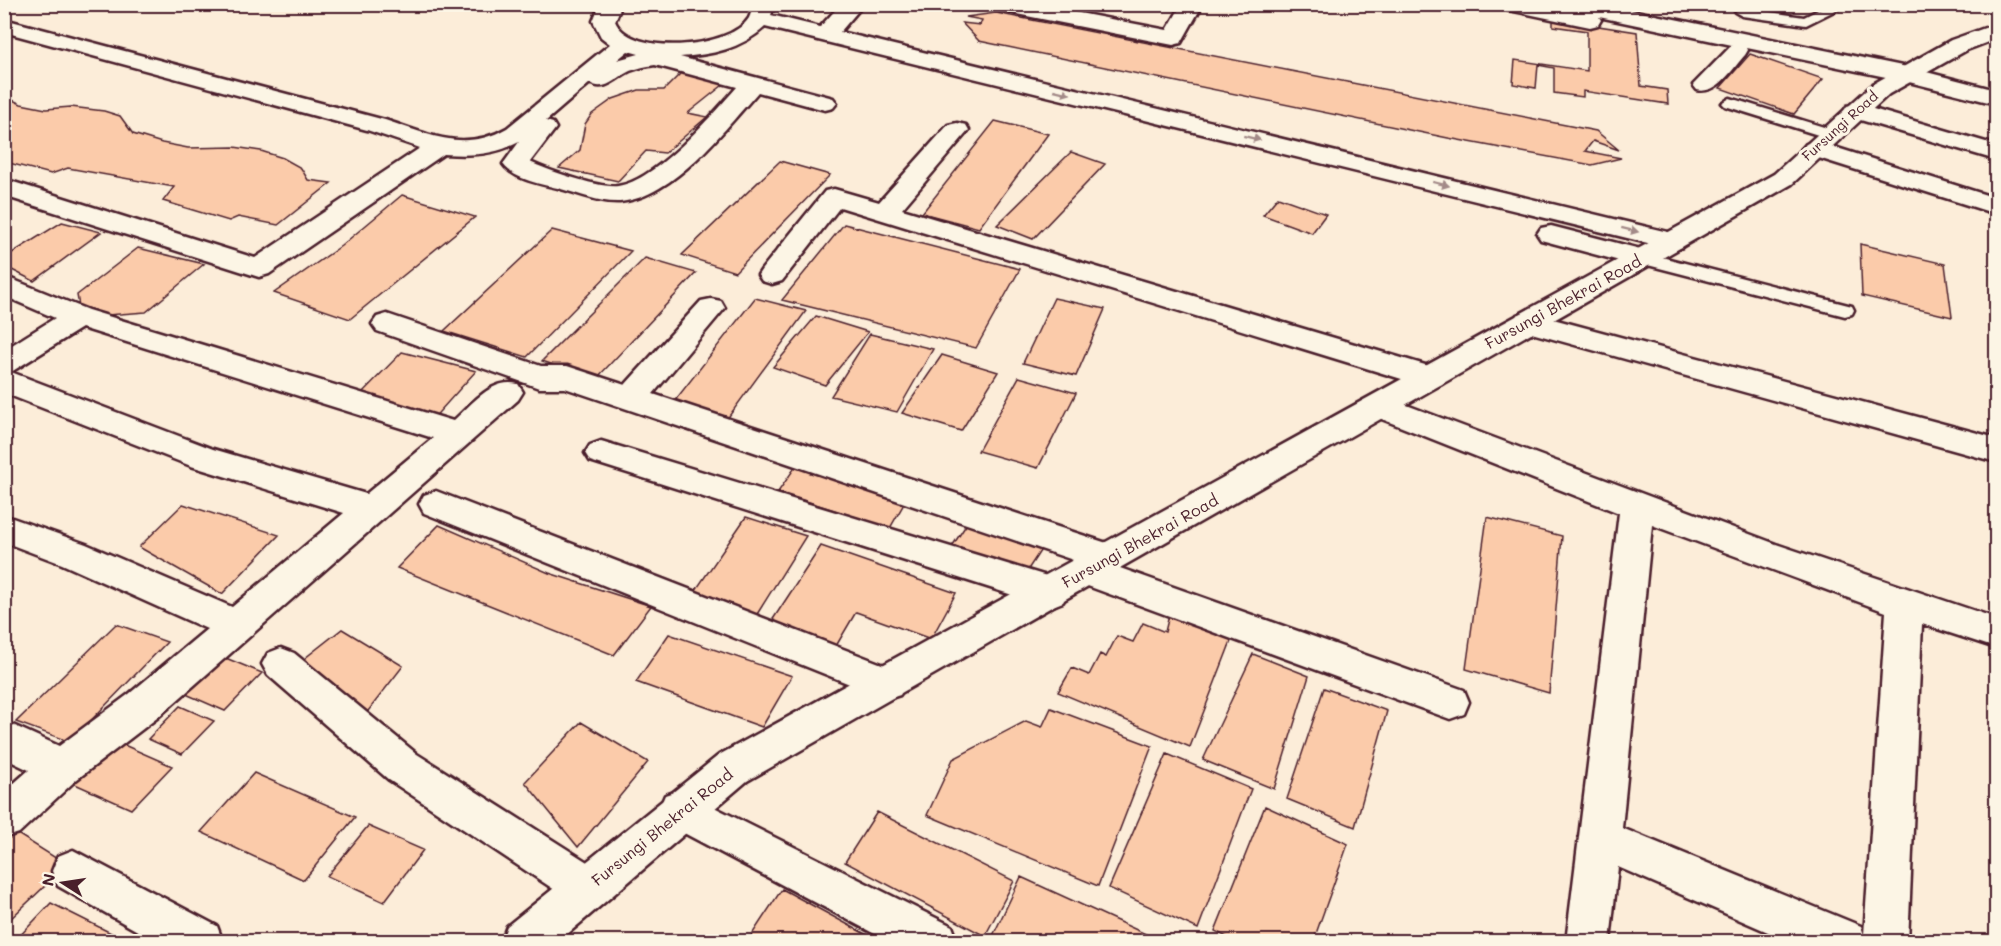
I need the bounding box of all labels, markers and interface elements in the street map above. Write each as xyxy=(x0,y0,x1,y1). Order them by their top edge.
street label: Fursungi Road xyxy=(1797,86,1882,165)
one-way arrow xyxy=(1053,88,1071,98)
one-way arrow xyxy=(1242,133,1261,143)
one-way arrow xyxy=(1432,180,1450,190)
one-way arrow xyxy=(1621,226,1640,236)
street label: Fursungi Bhekrai Road xyxy=(1481,250,1645,353)
street label: Fursungi Bhekrai Road xyxy=(1058,489,1222,592)
street label: Fursungi Bhekrai Road xyxy=(587,763,737,890)
north arrow xyxy=(33,853,93,913)
text: N xyxy=(36,872,59,888)

